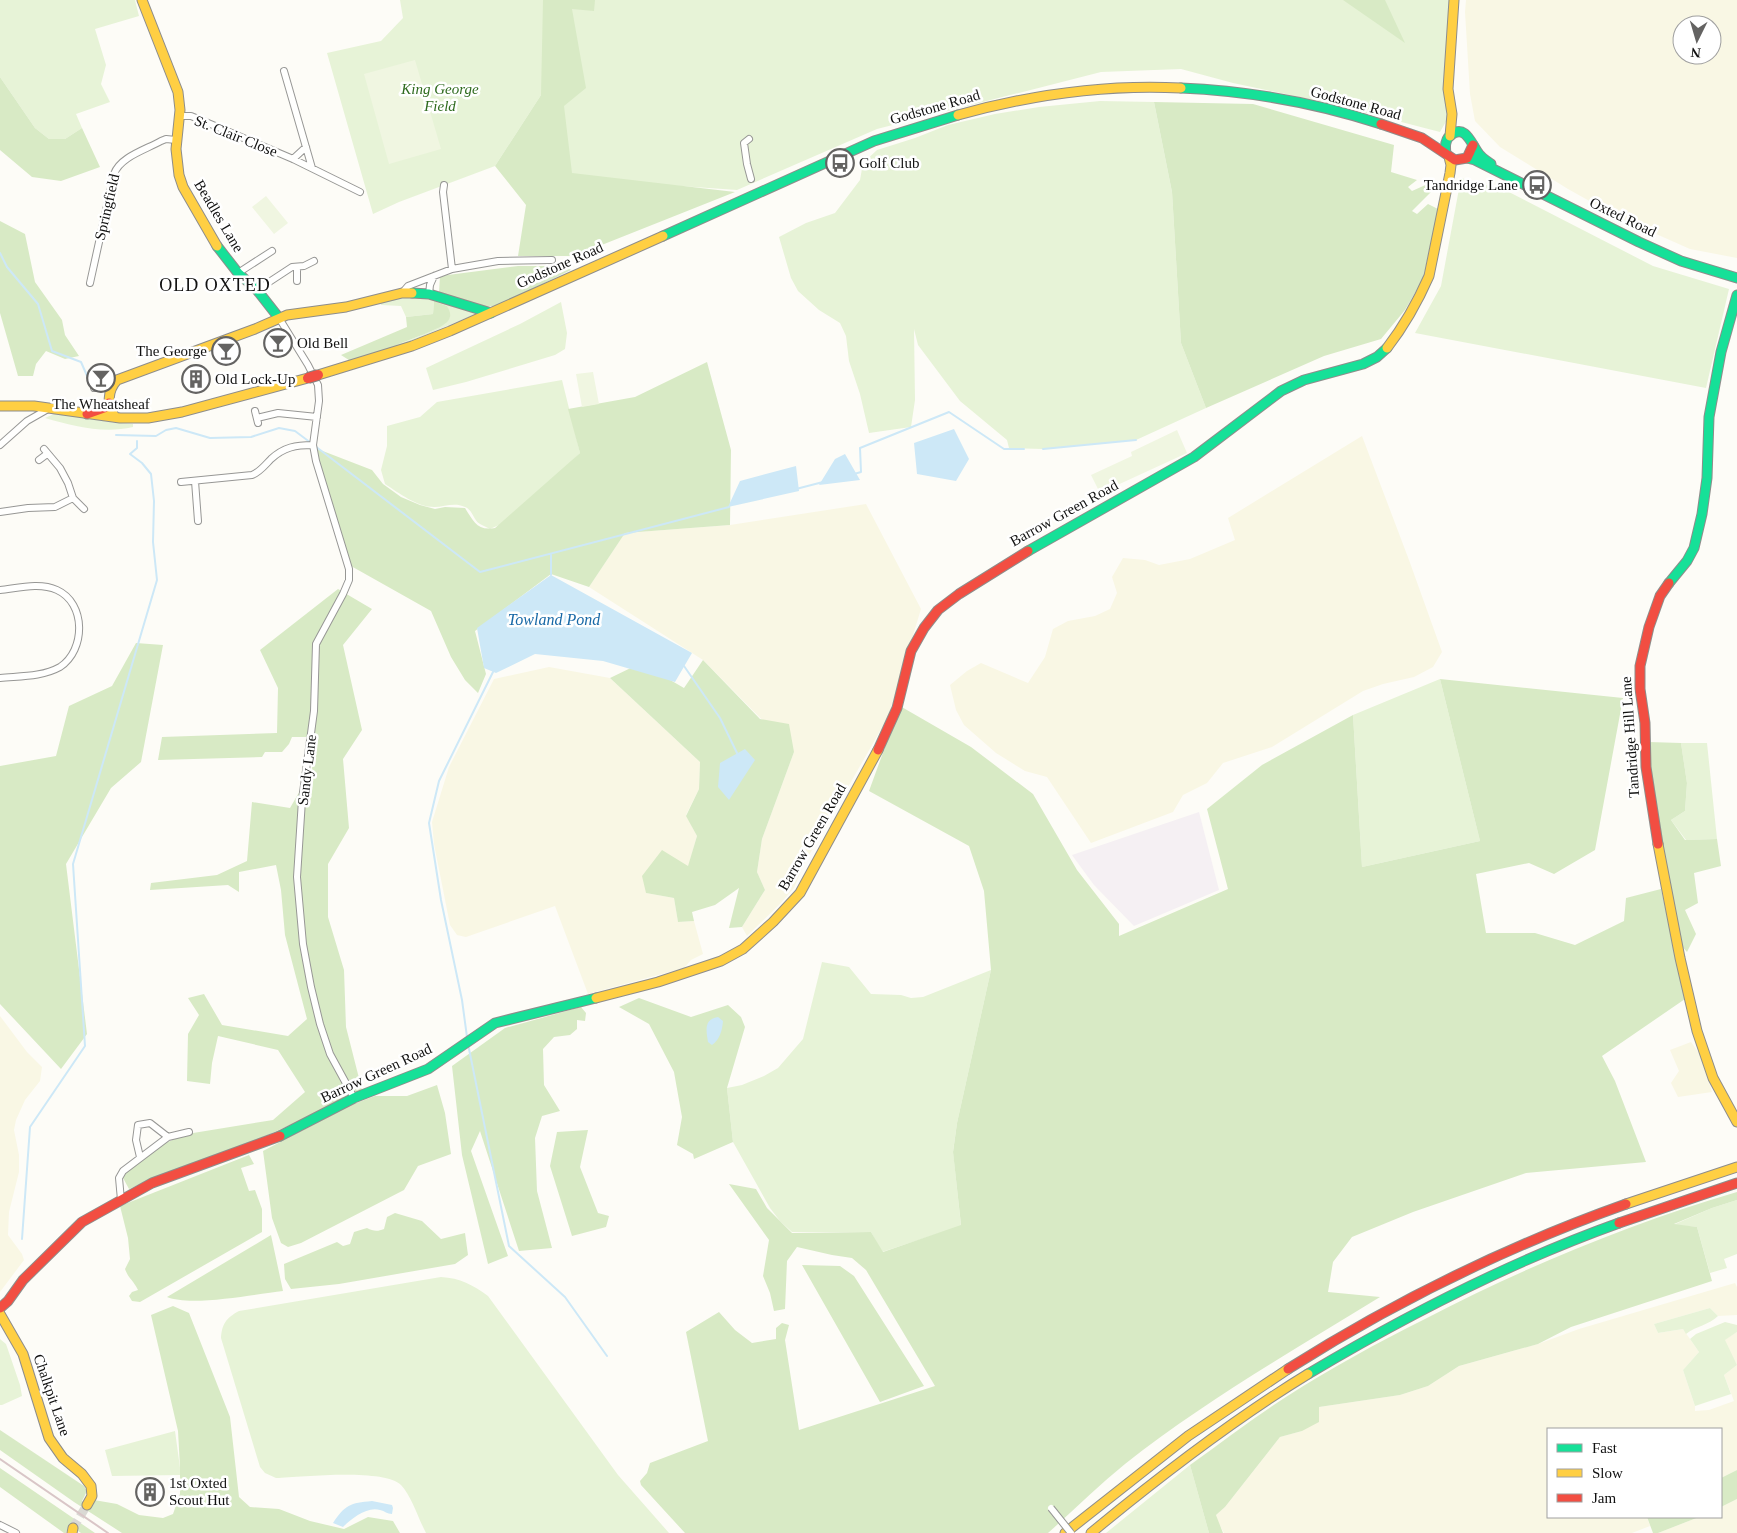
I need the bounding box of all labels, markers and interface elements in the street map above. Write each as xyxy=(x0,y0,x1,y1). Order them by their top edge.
north arrow xyxy=(1672,15,1722,65)
text: N xyxy=(1690,45,1702,60)
park label: King George Field xyxy=(400,81,479,114)
street label: Godstone Road xyxy=(1309,83,1403,123)
street label: Godstone Road xyxy=(888,86,982,127)
street label: St. Clair Close xyxy=(192,112,280,160)
bus stop icon: Golf Club xyxy=(825,148,855,178)
place label: Golf Club xyxy=(859,155,919,171)
bus stop icon: Tandridge Lane xyxy=(1522,170,1552,200)
street label: Springfield xyxy=(92,172,122,242)
street label: Beadles Lane xyxy=(191,177,247,255)
place label: Tandridge Lane xyxy=(1424,177,1518,193)
street label: Oxted Road xyxy=(1587,194,1659,240)
street label: Godstone Road xyxy=(514,239,606,291)
district label: OLD OXTED xyxy=(159,275,271,295)
bar icon: Old Bell xyxy=(263,328,293,358)
place label: Old Bell xyxy=(297,335,348,351)
bar icon: The George xyxy=(211,336,241,366)
place label: The George xyxy=(136,343,207,359)
bar icon: The Wheatsheaf xyxy=(86,363,116,393)
building icon: Old Lock-Up xyxy=(181,364,211,394)
place label: Old Lock-Up xyxy=(215,371,295,387)
place label: The Wheatsheaf xyxy=(52,396,150,412)
street label: Barrow Green Road xyxy=(1007,476,1121,549)
water label: Towland Pond xyxy=(508,611,601,628)
street label: Tandridge Hill Lane xyxy=(1618,676,1642,798)
street label: Sandy Lane xyxy=(295,733,319,806)
street label: Barrow Green Road xyxy=(775,780,849,893)
street label: Barrow Green Road xyxy=(318,1040,435,1106)
street label: Chalkpit Lane xyxy=(31,1352,74,1438)
legend xyxy=(1547,1428,1722,1518)
text: Fast xyxy=(1592,1440,1618,1456)
text: Slow xyxy=(1592,1465,1623,1481)
place label: 1st Oxted Scout Hut xyxy=(169,1475,230,1508)
building icon: 1st Oxted Scout Hut xyxy=(135,1477,165,1507)
text: Jam xyxy=(1592,1490,1616,1506)

